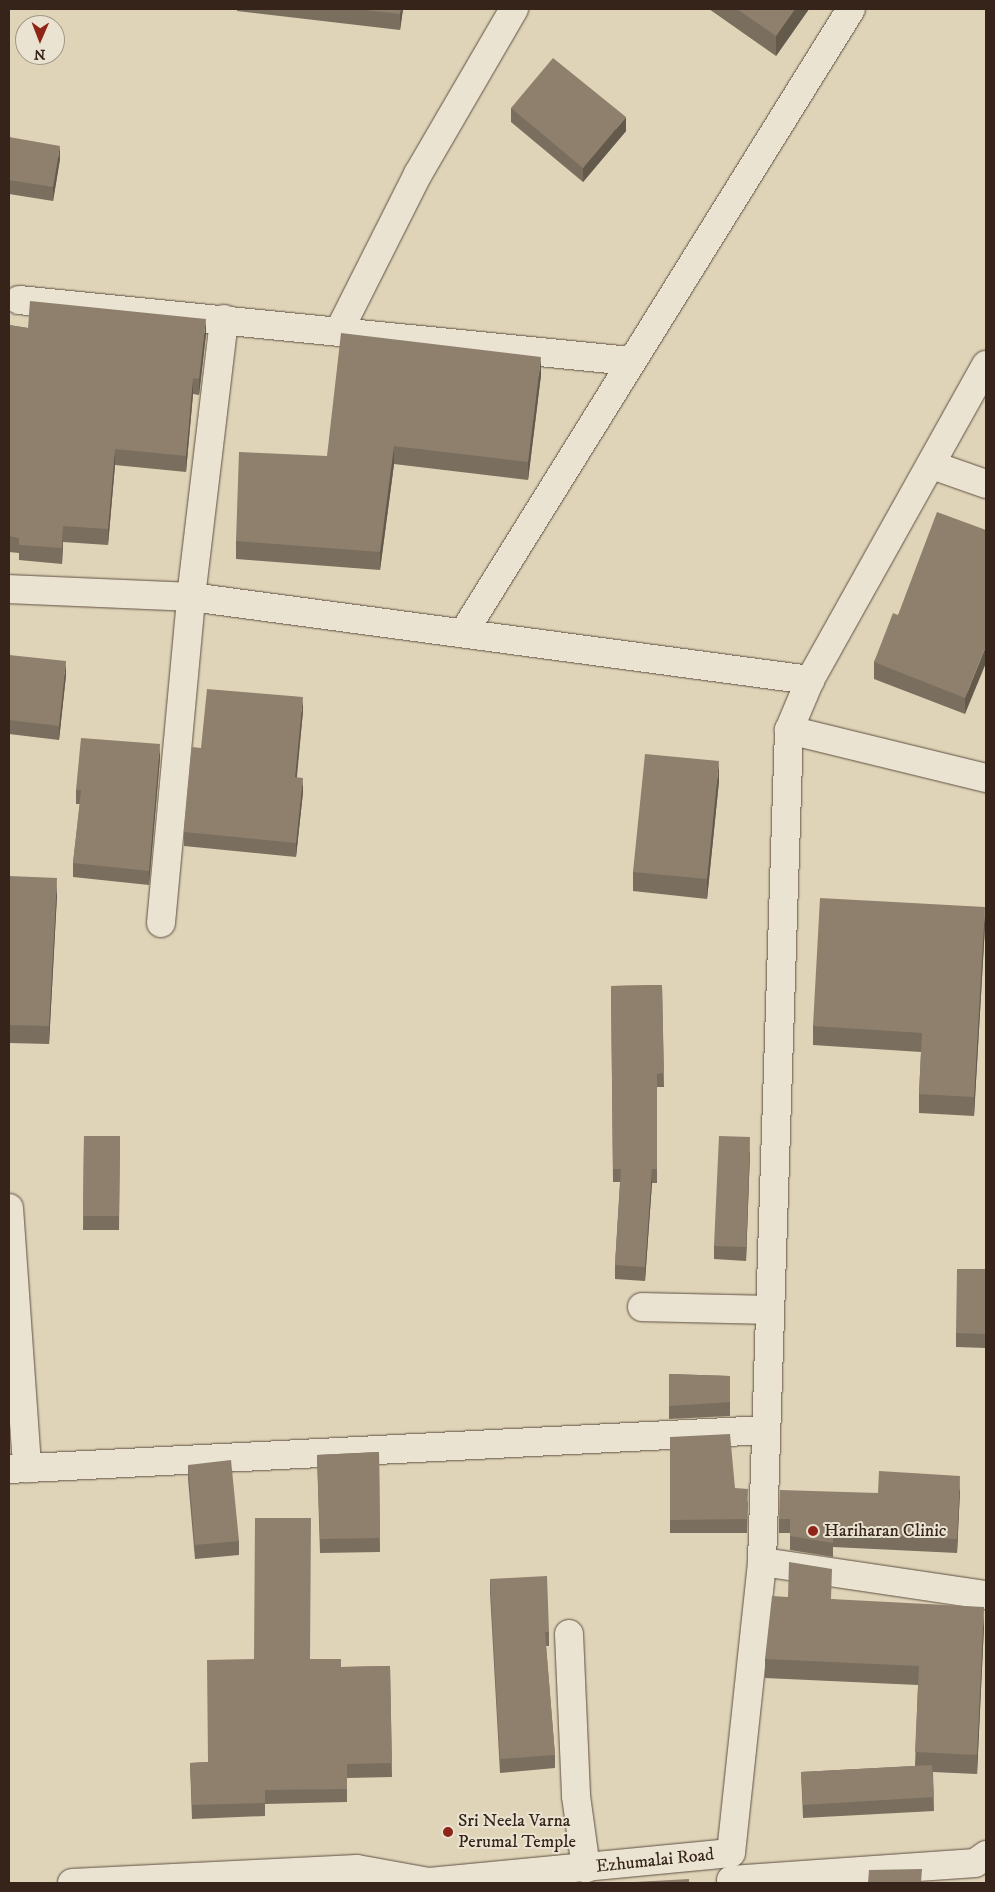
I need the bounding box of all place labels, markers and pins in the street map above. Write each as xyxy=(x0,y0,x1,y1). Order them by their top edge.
place label: Hariharan Clinic xyxy=(824,1520,947,1542)
marker: Hariharan Clinic xyxy=(806,1524,820,1538)
place label: Sri Neela Varna Perumal Temple xyxy=(458,1811,576,1854)
marker: Sri Neela Varna Perumal Temple xyxy=(442,1826,454,1838)

